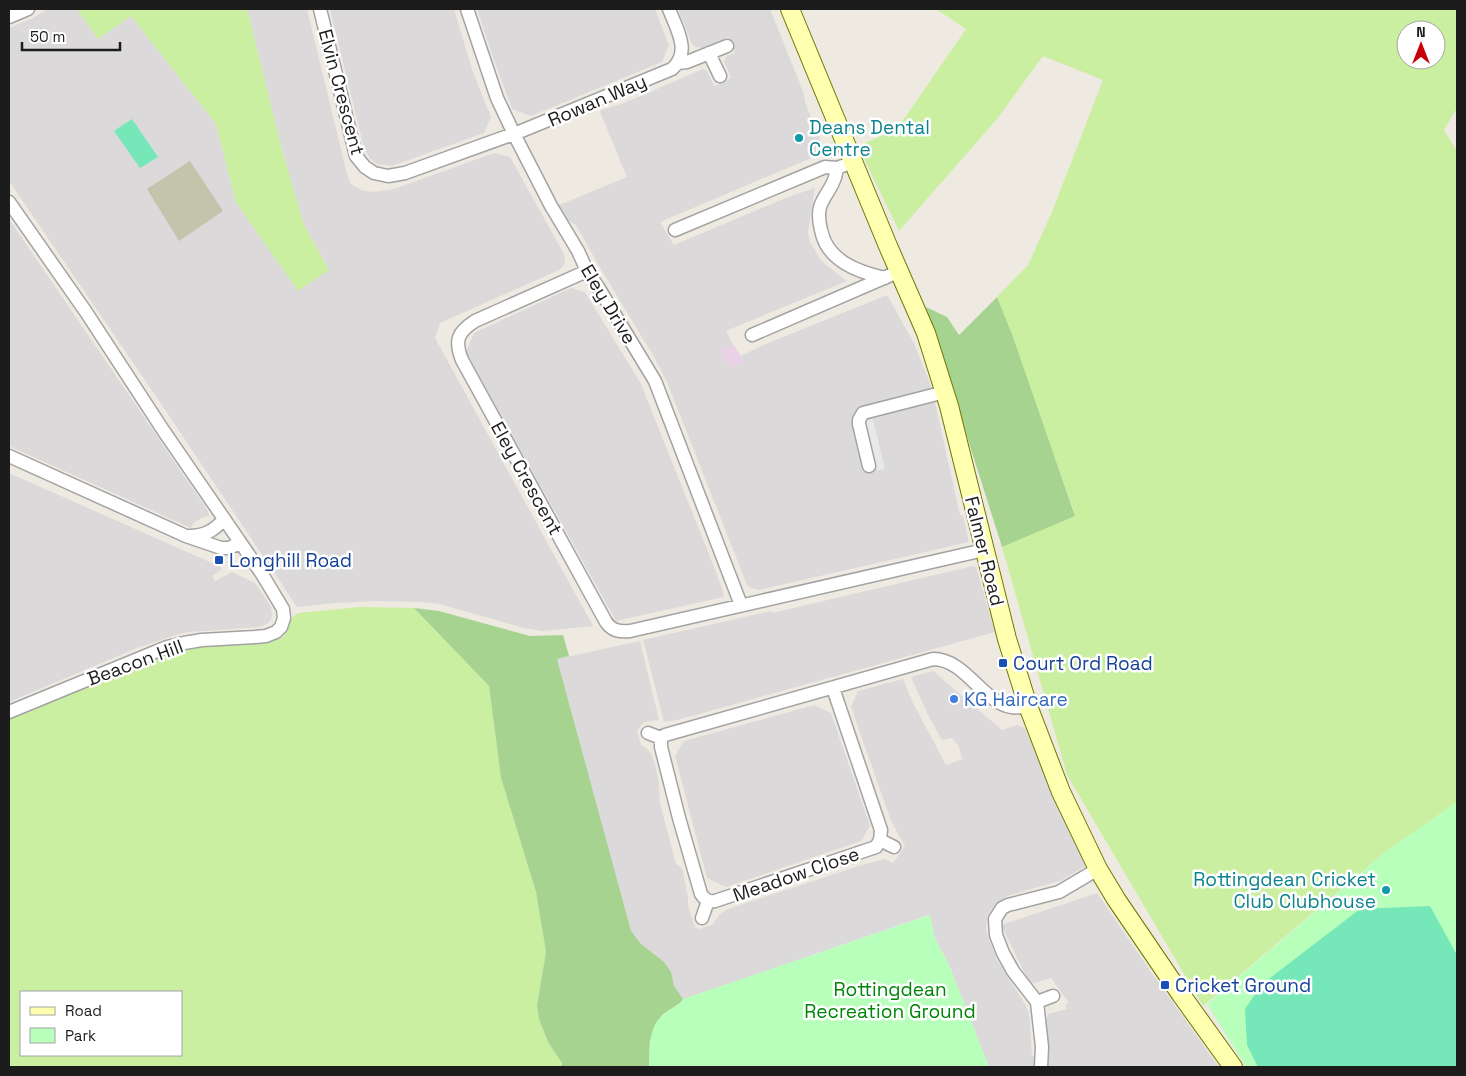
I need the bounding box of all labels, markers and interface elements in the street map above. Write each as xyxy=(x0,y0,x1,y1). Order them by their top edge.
scale bar xyxy=(22,20,120,52)
north arrow xyxy=(1396,20,1446,70)
text: N xyxy=(1416,23,1426,41)
street label: Elvin Crescent xyxy=(313,26,370,158)
text: 50 m xyxy=(30,27,65,46)
street label: Rowan Way xyxy=(544,69,650,132)
place label: Deans Dental Centre xyxy=(809,115,930,162)
marker: Deans Dental Centre xyxy=(793,132,805,144)
street label: Eley Drive xyxy=(575,260,642,349)
street label: Eley Crescent xyxy=(485,417,568,539)
street label: Falmer Road xyxy=(959,494,1010,608)
place label: Longhill Road xyxy=(229,548,352,573)
marker: Longhill Road xyxy=(213,554,225,566)
street label: Beacon Hill xyxy=(84,634,187,691)
place label: Court Ord Road xyxy=(1013,651,1153,676)
marker: Court Ord Road xyxy=(997,657,1009,669)
place label: KG Haircare xyxy=(964,687,1068,712)
marker: KG Haircare xyxy=(948,693,960,705)
street label: Meadow Close xyxy=(730,841,863,908)
place label: Rottingdean Cricket Club Clubhouse xyxy=(1193,867,1376,914)
marker: Rottingdean Cricket Club Clubhouse xyxy=(1380,884,1392,896)
place label: Cricket Ground xyxy=(1175,973,1311,998)
park label: Rottingdean Recreation Ground xyxy=(804,977,976,1024)
marker: Cricket Ground xyxy=(1159,979,1171,991)
legend xyxy=(20,991,182,1056)
text: Road xyxy=(65,1001,102,1020)
text: Park xyxy=(65,1026,96,1045)

